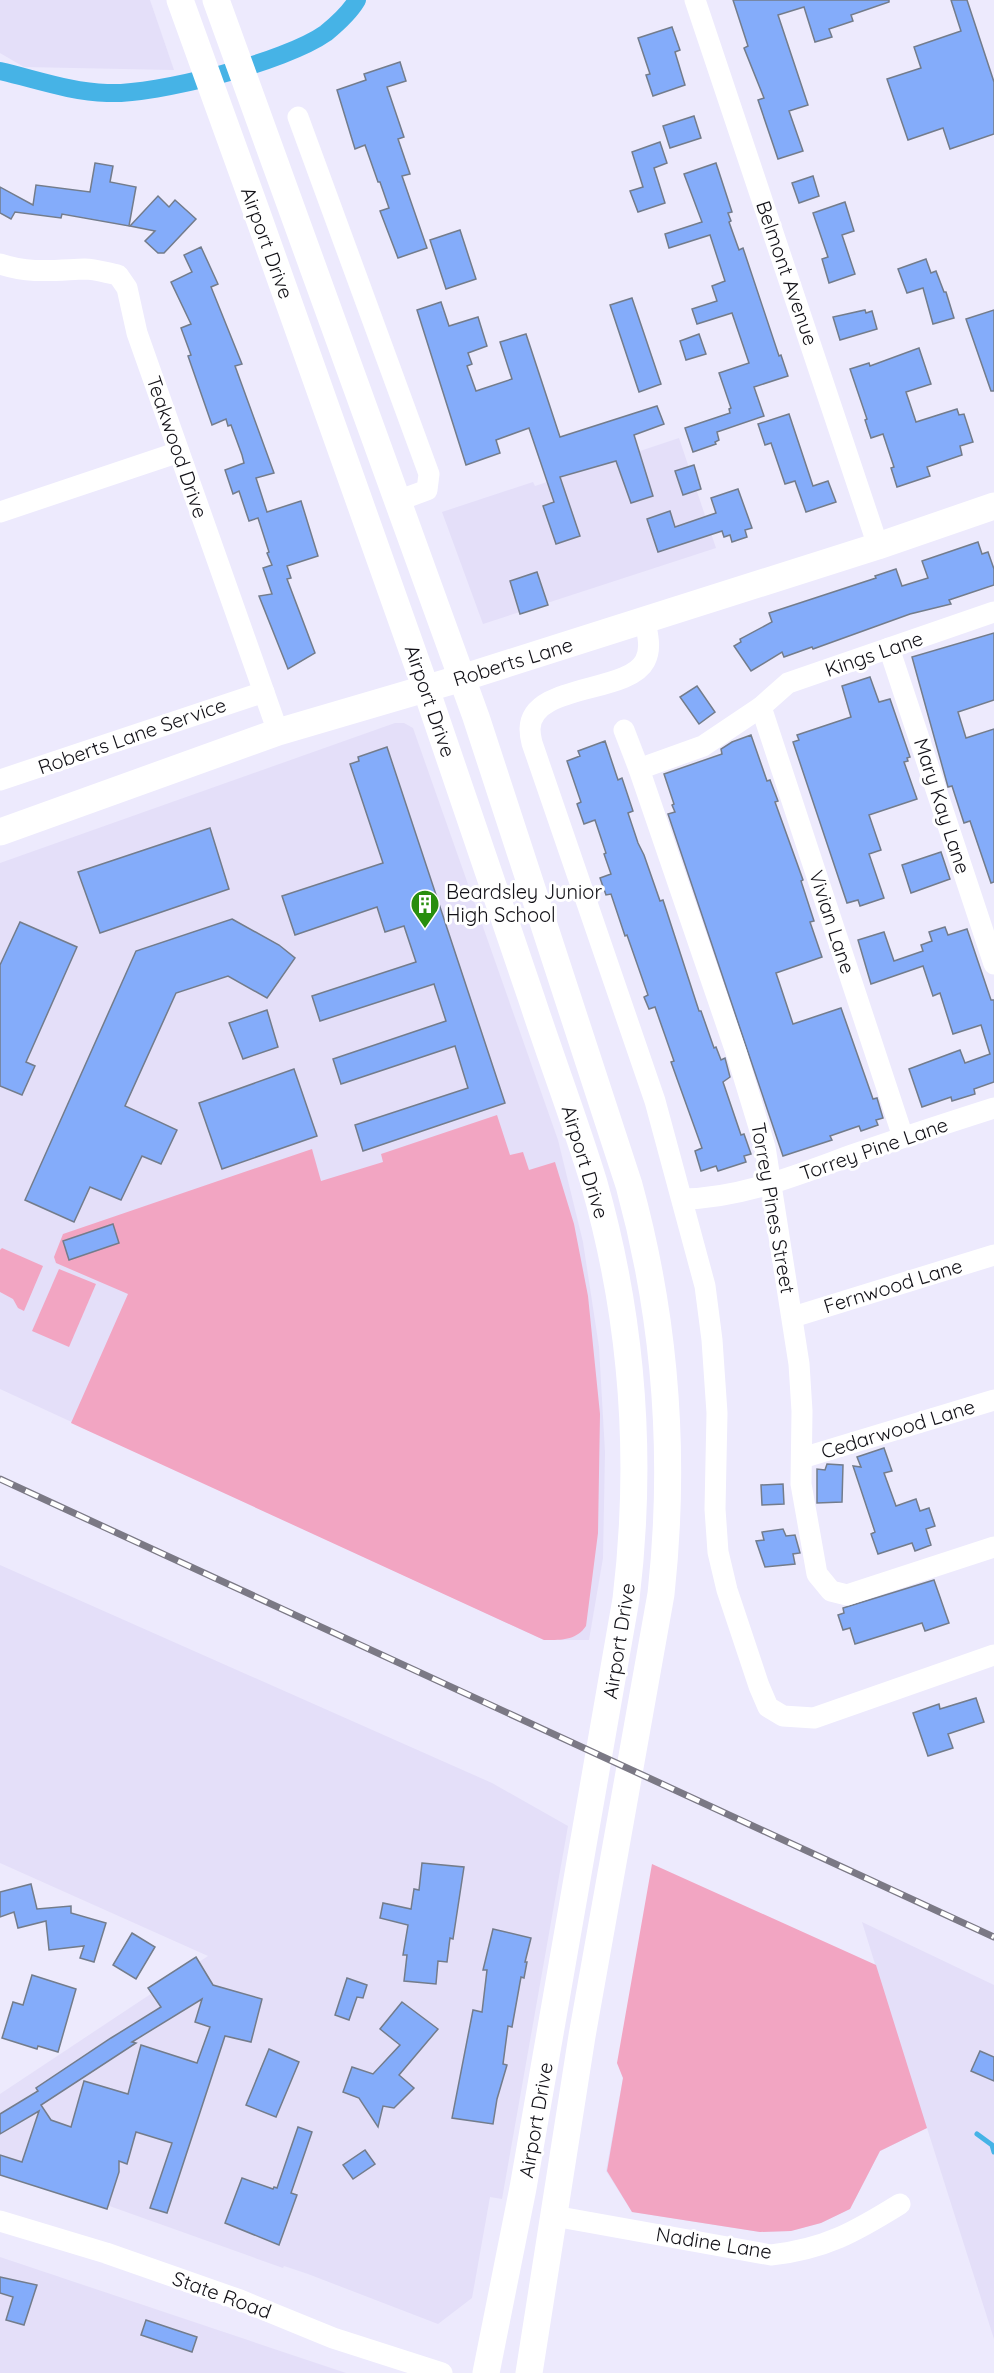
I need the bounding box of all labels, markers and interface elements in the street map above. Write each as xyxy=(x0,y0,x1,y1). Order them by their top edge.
street label: Airport Drive xyxy=(236,183,299,302)
street label: Belmont Avenue xyxy=(751,197,824,348)
street label: Teakwood Drive xyxy=(141,372,214,521)
street label: Kings Lane xyxy=(822,625,926,682)
street label: Roberts Lane xyxy=(450,631,576,692)
street label: Airport Drive xyxy=(400,641,461,760)
street label: Roberts Lane Service xyxy=(34,692,229,779)
street label: Mary Kay Lane xyxy=(909,735,976,877)
street label: Vivian Lane xyxy=(804,867,861,977)
place label: Beardsley Junior High School xyxy=(446,879,602,927)
building icon: Beardsley Junior High School xyxy=(409,888,441,930)
street label: Airport Drive xyxy=(556,1102,615,1222)
street label: Torrey Pine Lane xyxy=(797,1111,951,1186)
street label: Torrey Pines Street xyxy=(746,1120,801,1296)
street label: Fernwood Lane xyxy=(820,1253,965,1319)
street label: Cedarwood Lane xyxy=(818,1393,978,1464)
street label: Airport Drive xyxy=(597,1581,640,1701)
street label: Airport Drive xyxy=(513,2060,558,2180)
street label: Nadine Lane xyxy=(654,2221,774,2264)
street label: State Road xyxy=(169,2265,275,2324)

